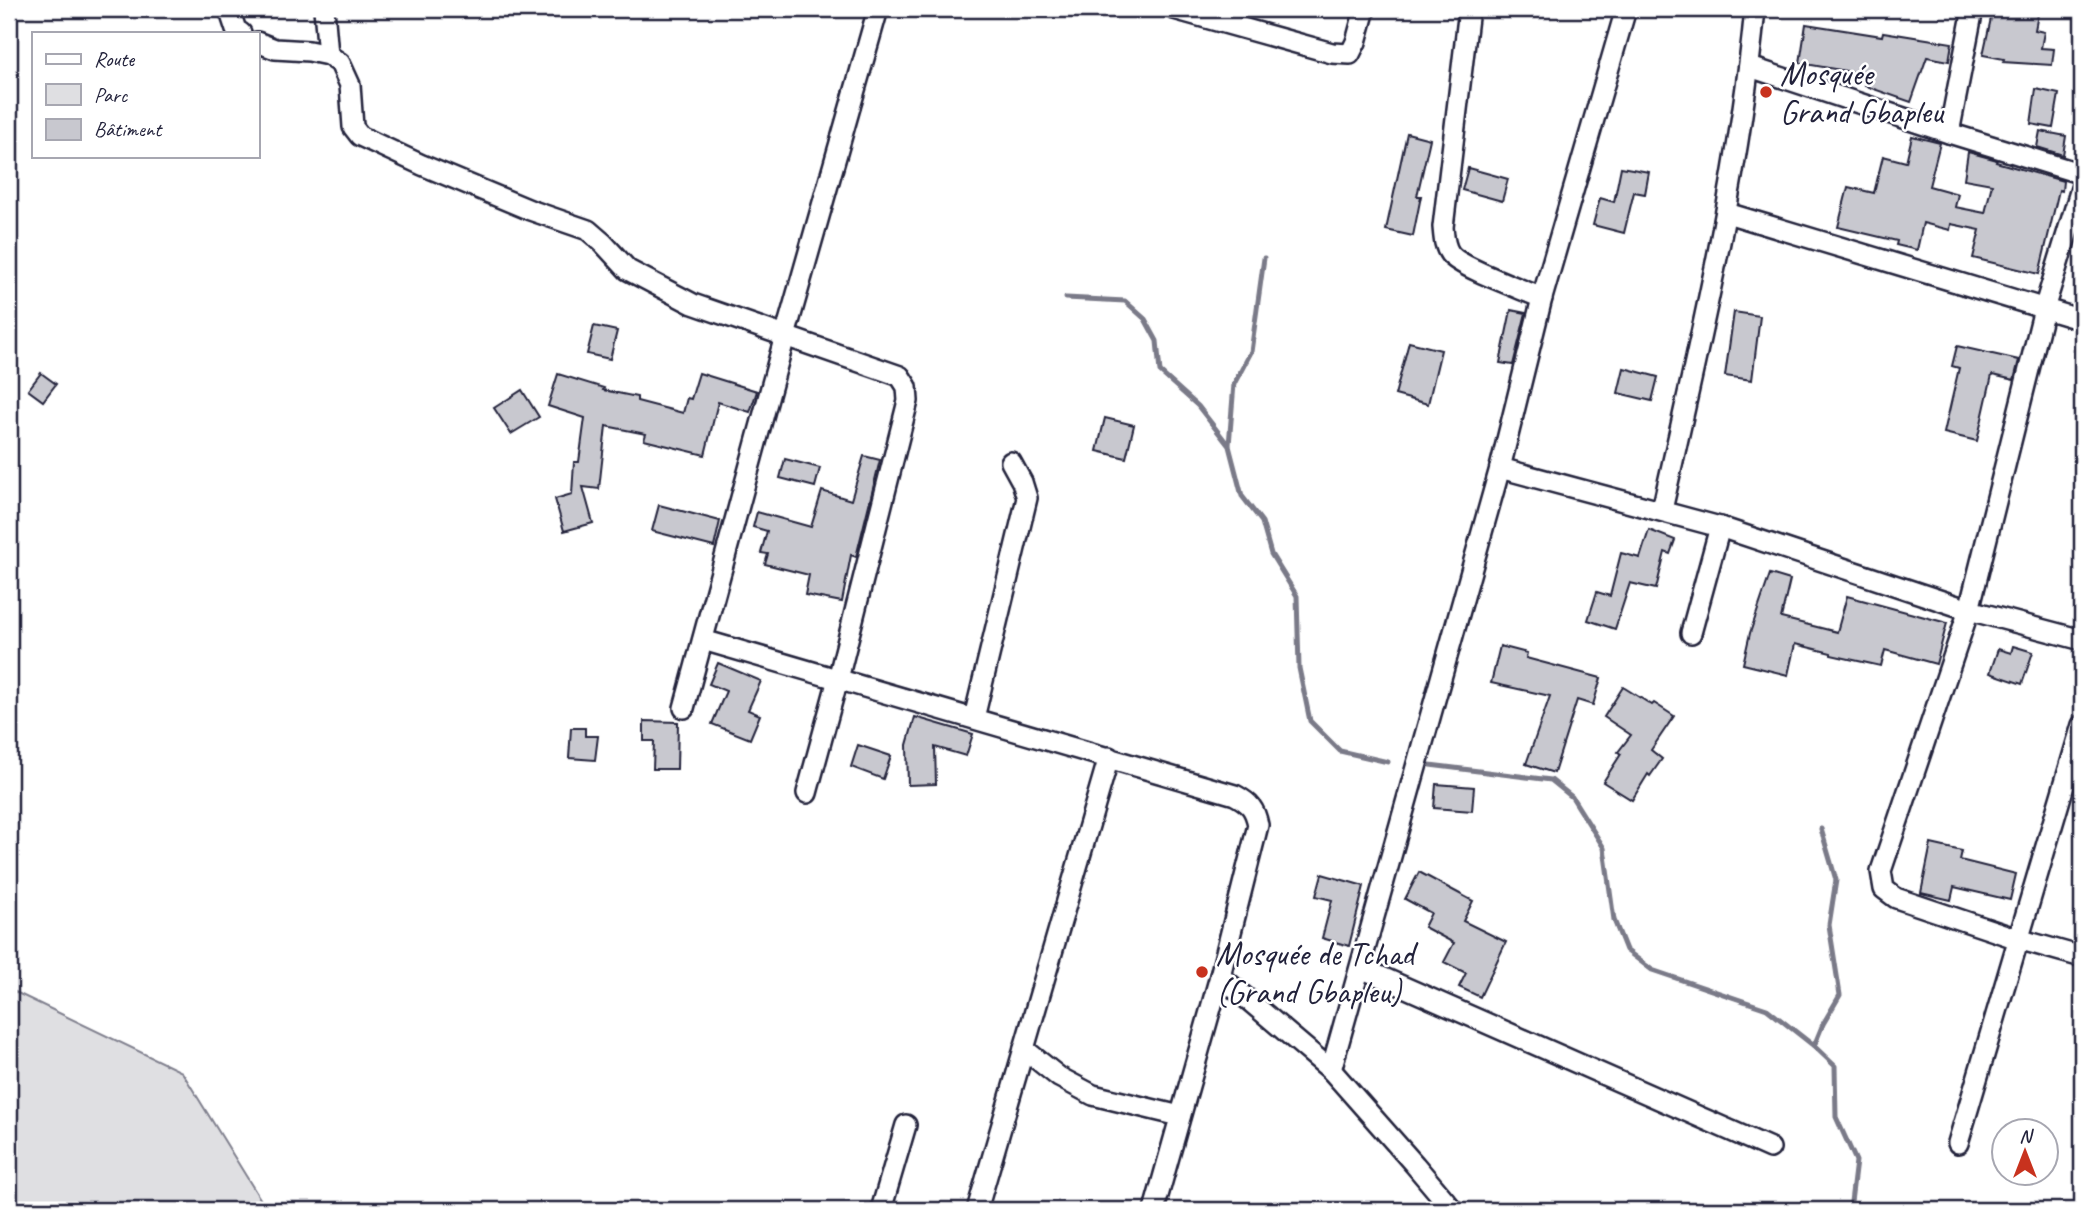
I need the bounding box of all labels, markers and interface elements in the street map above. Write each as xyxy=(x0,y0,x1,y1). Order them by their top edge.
legend xyxy=(32,32,259,158)
text: Route xyxy=(94,46,135,72)
place label: Mosquée Grand Gbapleu xyxy=(1780,53,1945,133)
text: Parc xyxy=(94,82,129,108)
marker: Mosquée Grand Gbapleu xyxy=(1758,84,1774,100)
text: Bâtiment xyxy=(94,116,163,142)
place label: Mosquée de Tchad (Grand Gbapleu) xyxy=(1216,933,1419,1013)
marker: Mosquée de Tchad (Grand Gbapleu) xyxy=(1194,964,1210,980)
north arrow xyxy=(1990,1118,2060,1188)
text: N xyxy=(2019,1124,2034,1148)

